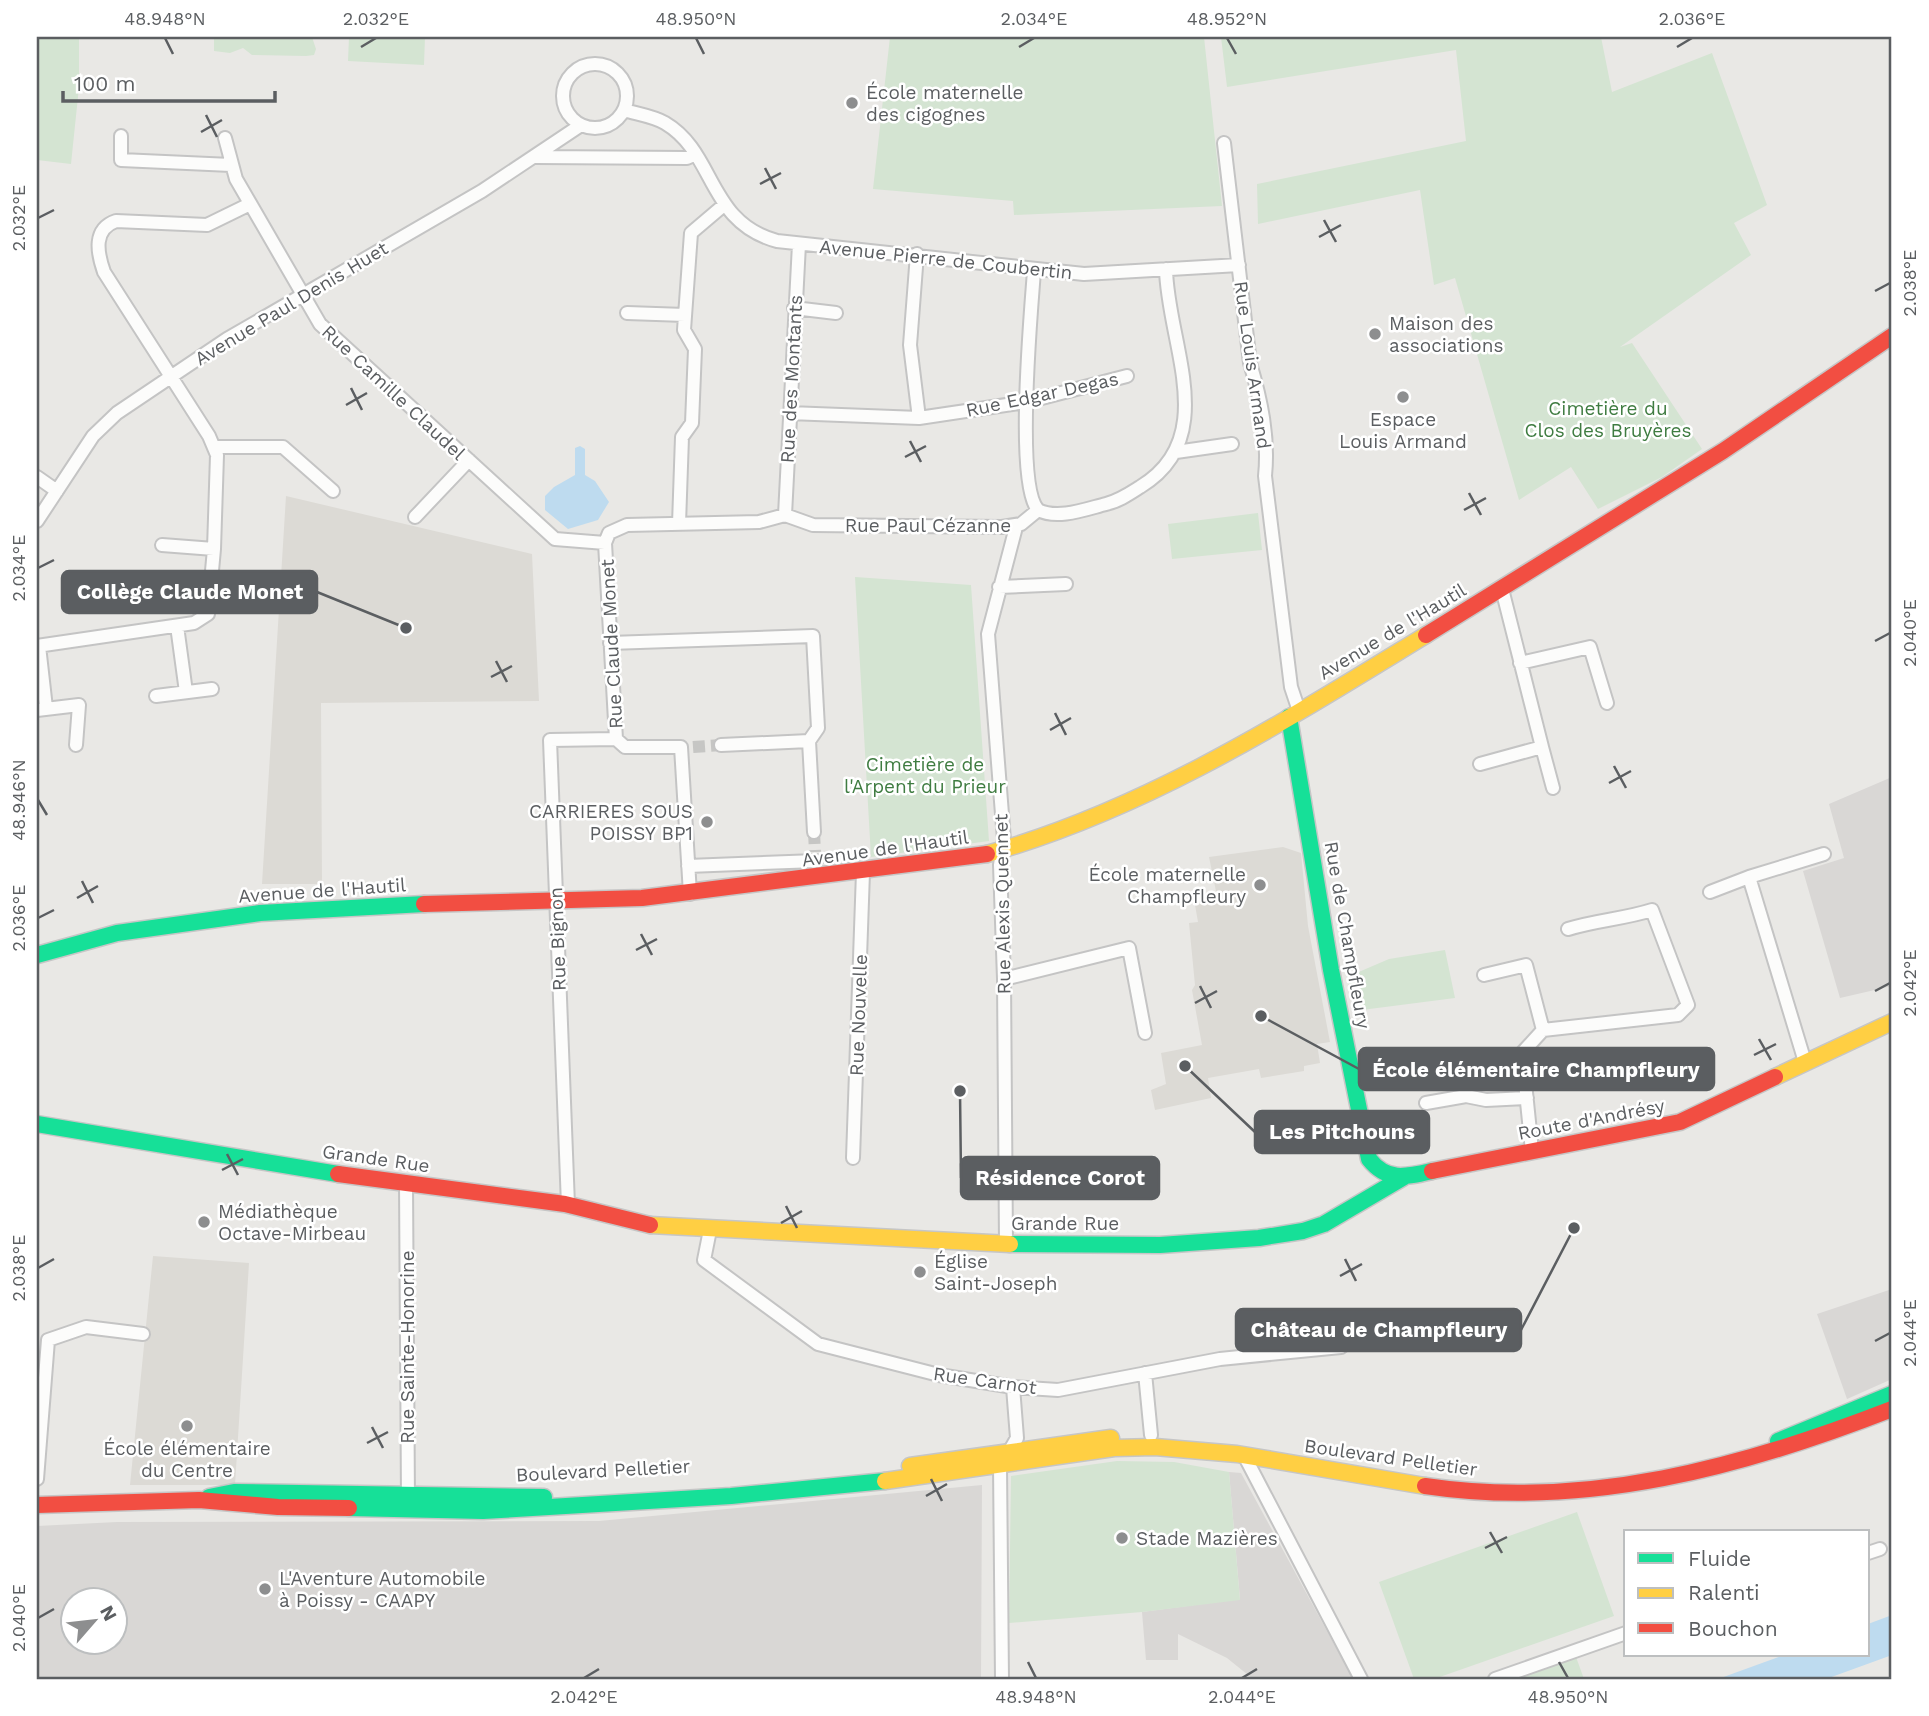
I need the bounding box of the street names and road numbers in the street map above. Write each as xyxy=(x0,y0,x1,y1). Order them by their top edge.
street label: Avenue Pierre de Coubertin xyxy=(818,235,1074,284)
street label: Avenue Paul Denis Huet xyxy=(190,237,392,370)
street label: Rue Louis Armand xyxy=(1229,280,1276,451)
street label: Rue des Montants xyxy=(776,294,807,464)
street label: Rue Camille Claudel xyxy=(317,320,470,465)
street label: Rue Edgar Degas xyxy=(964,367,1121,422)
street label: Rue Paul Cézanne xyxy=(845,514,1011,537)
street label: Rue Claude Monet xyxy=(596,558,627,730)
street label: Avenue de l'Hautil xyxy=(1314,578,1470,685)
street label: Rue Alexis Quennet xyxy=(989,814,1016,994)
street label: Avenue de l'Hautil xyxy=(800,825,970,872)
street label: Rue de Champfleury xyxy=(1320,840,1375,1031)
street label: Avenue de l'Hautil xyxy=(237,873,407,908)
street label: Rue Bignon xyxy=(544,887,571,991)
street label: Rue Nouvelle xyxy=(845,954,872,1076)
street label: Route d'Andrésy xyxy=(1516,1094,1667,1145)
street label: Grande Rue xyxy=(321,1140,431,1177)
street label: Grande Rue xyxy=(1011,1212,1119,1235)
street label: Rue Sainte-Honorine xyxy=(396,1250,419,1444)
street label: Rue Carnot xyxy=(932,1362,1038,1399)
street label: Boulevard Pelletier xyxy=(1303,1434,1479,1481)
street label: Boulevard Pelletier xyxy=(515,1454,691,1487)

